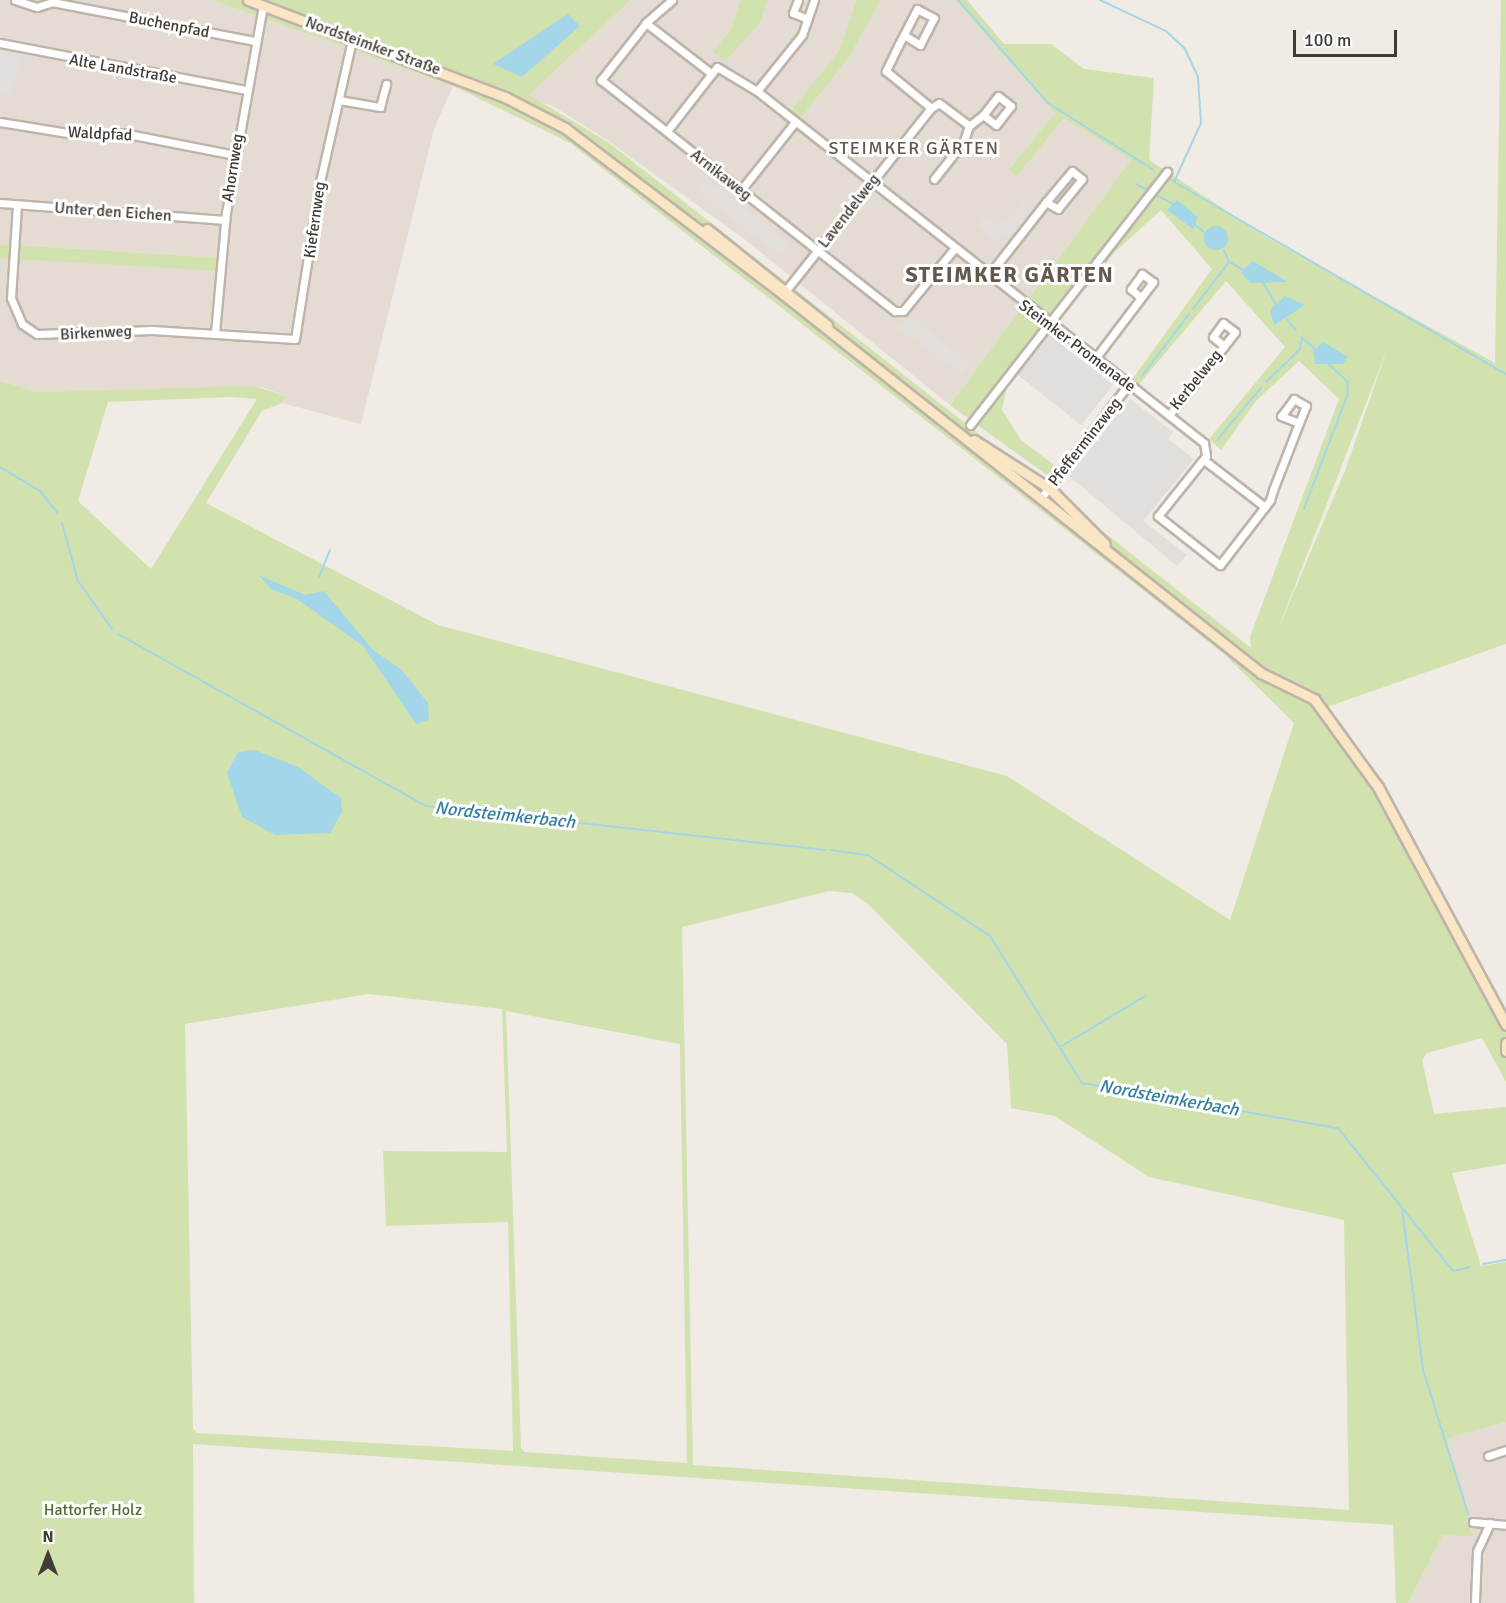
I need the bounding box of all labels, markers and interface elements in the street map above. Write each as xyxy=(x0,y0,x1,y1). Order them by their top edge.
street label: Buchenpfad xyxy=(127,8,211,42)
street label: Nordsteimker Straße xyxy=(303,13,443,79)
scale bar xyxy=(1296,18,1400,56)
text: 100 m xyxy=(1304,29,1351,51)
street label: Alte Landstraße xyxy=(68,50,178,88)
street label: Waldpfad xyxy=(67,123,133,145)
street label: Ahornweg xyxy=(218,132,248,204)
district label: STEIMKER GÄRTEN xyxy=(828,137,1000,159)
street label: Arnikaweg xyxy=(687,145,755,205)
street label: Lavendelweg xyxy=(814,170,884,252)
street label: Kiefernweg xyxy=(300,180,330,260)
street label: Unter den Eichen xyxy=(54,198,172,226)
district label: STEIMKER GÄRTEN xyxy=(906,262,1114,288)
street label: Steimker Promenade xyxy=(1015,296,1139,396)
street label: Birkenweg xyxy=(60,322,132,344)
street label: Kerbelweg xyxy=(1166,346,1226,414)
street label: Pfefferminzweg xyxy=(1044,394,1126,490)
water label: Nordsteimkerbach xyxy=(434,797,576,833)
water label: Nordsteimkerbach xyxy=(1098,1075,1240,1121)
park label: Hattorfer Holz xyxy=(44,1500,142,1520)
north arrow xyxy=(18,1525,78,1585)
text: N xyxy=(42,1527,54,1547)

